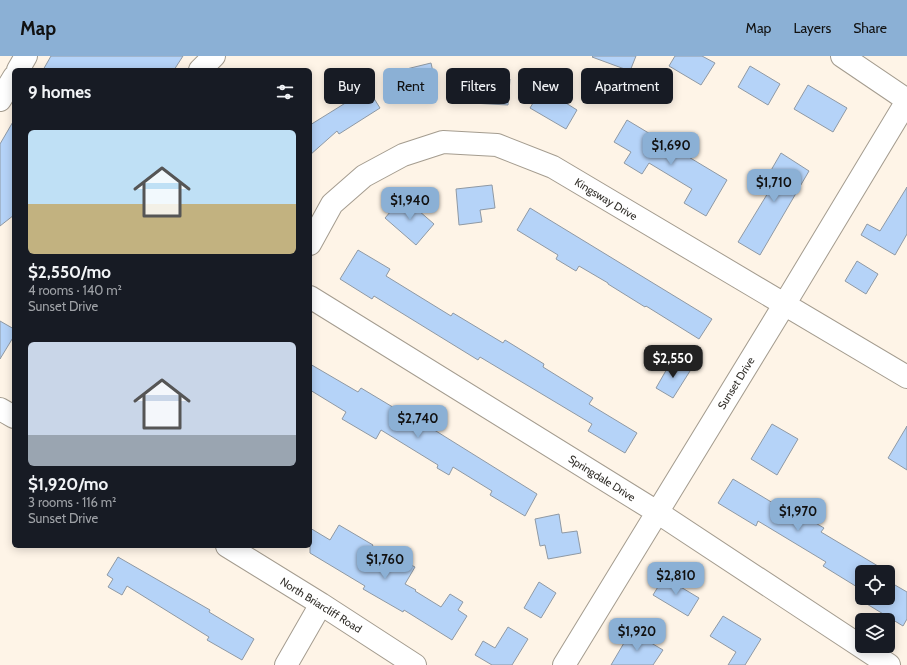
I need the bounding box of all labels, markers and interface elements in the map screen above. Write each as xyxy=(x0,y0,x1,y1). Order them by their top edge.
text: Map xyxy=(20,17,56,40)
text: Map xyxy=(746,19,771,37)
text: Layers xyxy=(793,19,831,37)
text: Share xyxy=(853,19,887,37)
chip: Buy xyxy=(324,68,375,104)
chip: Rent xyxy=(383,68,438,104)
chip: Filters xyxy=(446,68,510,104)
chip: New xyxy=(518,68,573,104)
chip: Apartment xyxy=(581,68,673,104)
icon: filters xyxy=(274,81,296,103)
text: 9 homes xyxy=(28,82,91,102)
pin: $1,690 xyxy=(638,132,704,166)
text: $1,690 xyxy=(651,137,691,153)
icon: home xyxy=(126,156,198,228)
pin: $1,710 xyxy=(741,169,807,203)
text: $1,710 xyxy=(756,174,792,190)
street label: Kingsway Drive xyxy=(572,175,640,223)
pin: $1,940 xyxy=(377,187,443,221)
text: $1,940 xyxy=(390,192,430,208)
text: $2,550/mo xyxy=(28,262,111,282)
text: 4 rooms · 140 m² xyxy=(28,282,122,298)
text: Sunset Drive xyxy=(28,298,98,314)
pin: $2,550 xyxy=(640,345,706,379)
text: $2,550 xyxy=(653,350,693,366)
street label: Sunset Drive xyxy=(714,354,758,412)
icon: home xyxy=(126,368,198,440)
pin: $2,740 xyxy=(385,405,451,439)
text: $2,740 xyxy=(398,410,438,426)
street label: Springdale Drive xyxy=(566,452,639,504)
text: $1,920/mo xyxy=(28,474,108,494)
text: 3 rooms · 116 m² xyxy=(28,494,116,510)
pin: $1,970 xyxy=(765,498,831,532)
text: $1,970 xyxy=(779,503,817,519)
text: Sunset Drive xyxy=(28,510,98,526)
pin: $1,760 xyxy=(352,546,418,580)
text: $1,760 xyxy=(366,551,404,567)
pin: $2,810 xyxy=(643,562,709,596)
map controls xyxy=(855,565,895,653)
button: locate xyxy=(855,565,895,605)
text: $2,810 xyxy=(656,567,696,583)
street label: North Briarcliff Road xyxy=(278,574,364,636)
button: layers xyxy=(855,613,895,653)
pin: $1,920 xyxy=(604,618,670,652)
text: $1,920 xyxy=(618,623,656,639)

